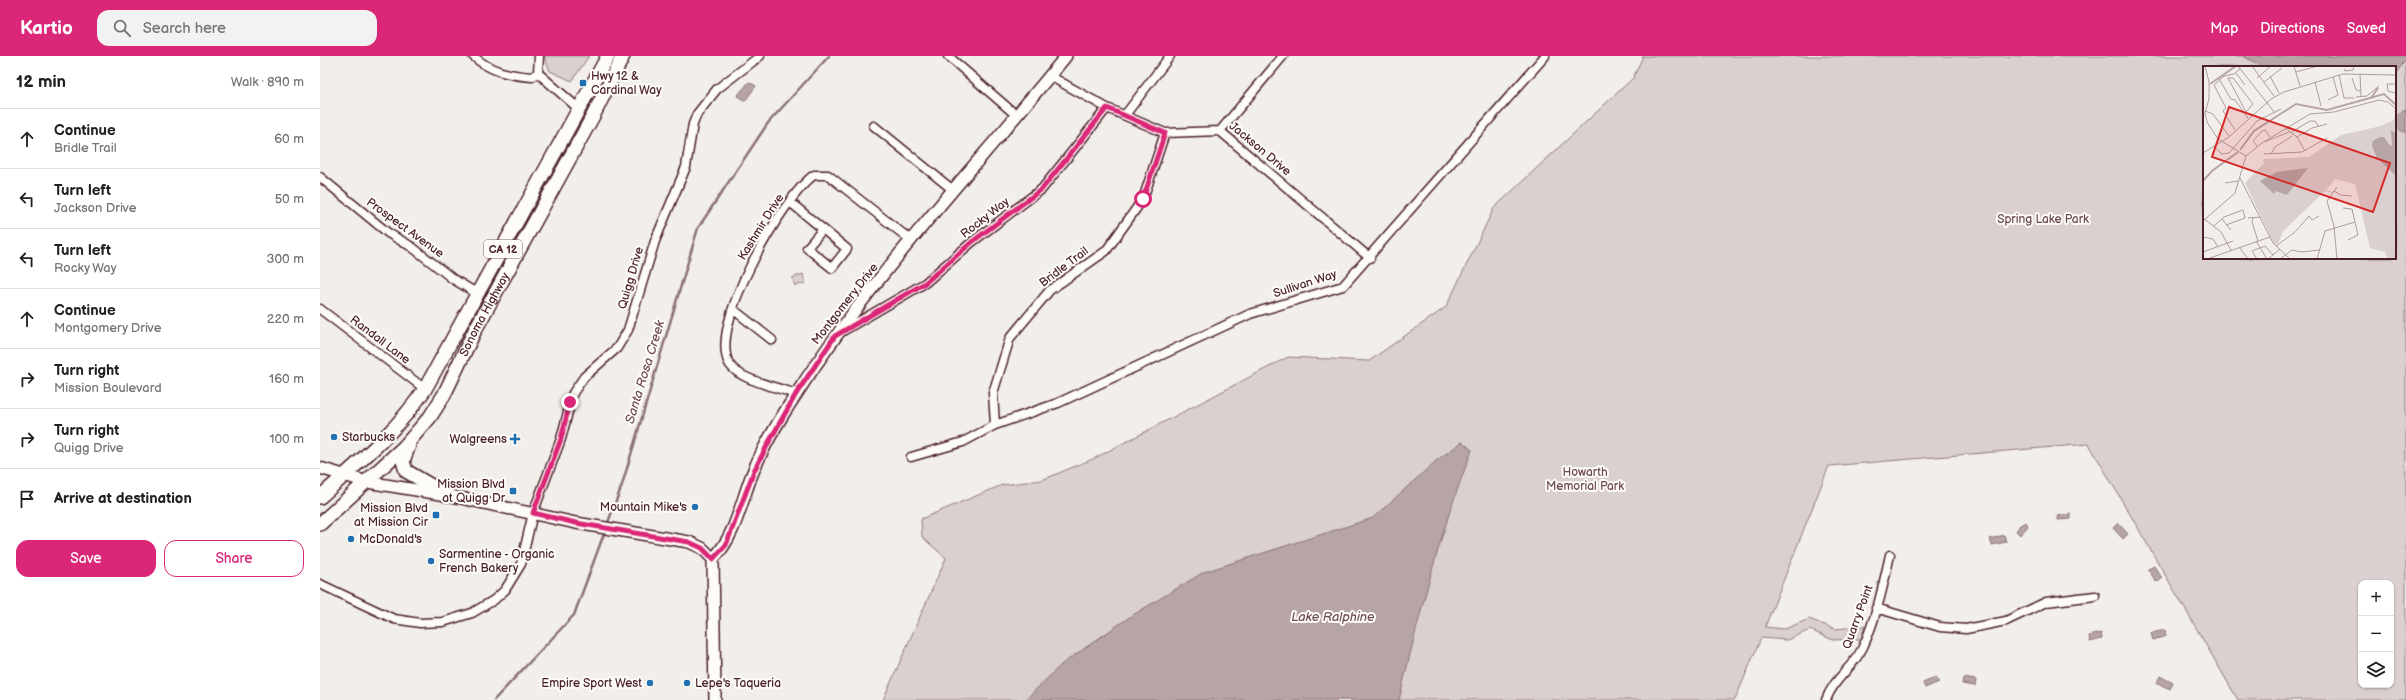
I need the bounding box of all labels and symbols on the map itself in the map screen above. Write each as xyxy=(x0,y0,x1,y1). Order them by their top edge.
inset map xyxy=(2203,66,2396,259)
place label: Hwy 12 & Cardinal Way xyxy=(591,69,662,98)
marker: Hwy 12 & Cardinal Way xyxy=(578,78,588,88)
street label: Jackson Drive xyxy=(1226,119,1294,179)
route start xyxy=(1134,190,1152,208)
street label: Kashmir Drive xyxy=(735,191,787,263)
street label: Rocky Way xyxy=(958,194,1013,242)
street label: Prospect Avenue xyxy=(363,195,447,261)
park label: Spring Lake Park xyxy=(1997,212,2089,227)
road number: CA 12 xyxy=(484,240,522,258)
street label: Bridle Trail xyxy=(1036,244,1092,290)
street label: Quigg Drive xyxy=(615,245,647,311)
street label: Montgomery Drive xyxy=(809,260,881,348)
street label: Sullivan Way xyxy=(1271,266,1339,301)
street label: Sonoma Highway xyxy=(456,269,513,359)
street label: Randall Lane xyxy=(347,312,413,368)
water label: Santa Rosa Creek xyxy=(622,318,668,426)
route end xyxy=(561,393,579,411)
place label: Starbucks xyxy=(342,430,395,445)
marker: Starbucks xyxy=(329,432,339,442)
place label: Walgreens xyxy=(449,432,507,447)
marker: Walgreens xyxy=(510,434,520,444)
park label: Howarth Memorial Park xyxy=(1546,465,1624,494)
place label: Mission Blvd at Quigg Dr xyxy=(437,477,506,506)
marker: Mission Blvd at Quigg Dr xyxy=(508,486,518,496)
place label: Mountain Mike's xyxy=(600,500,687,515)
place label: Mission Blvd at Mission Cir xyxy=(354,501,429,530)
marker: Mountain Mike's xyxy=(690,502,700,512)
marker: Mission Blvd at Mission Cir xyxy=(431,510,441,520)
place label: McDonald's xyxy=(359,532,422,547)
marker: McDonald's xyxy=(346,534,356,544)
place label: Sarmentine - Organic French Bakery xyxy=(439,547,554,576)
marker: Sarmentine - Organic French Bakery xyxy=(426,556,436,566)
street label: Quarry Point xyxy=(1839,583,1877,651)
water label: Lake Ralphine xyxy=(1291,609,1375,625)
place label: Empire Sport West xyxy=(541,676,642,691)
place label: Lepe's Taqueria xyxy=(695,676,781,691)
marker: Empire Sport West xyxy=(645,678,655,688)
marker: Lepe's Taqueria xyxy=(682,678,692,688)

